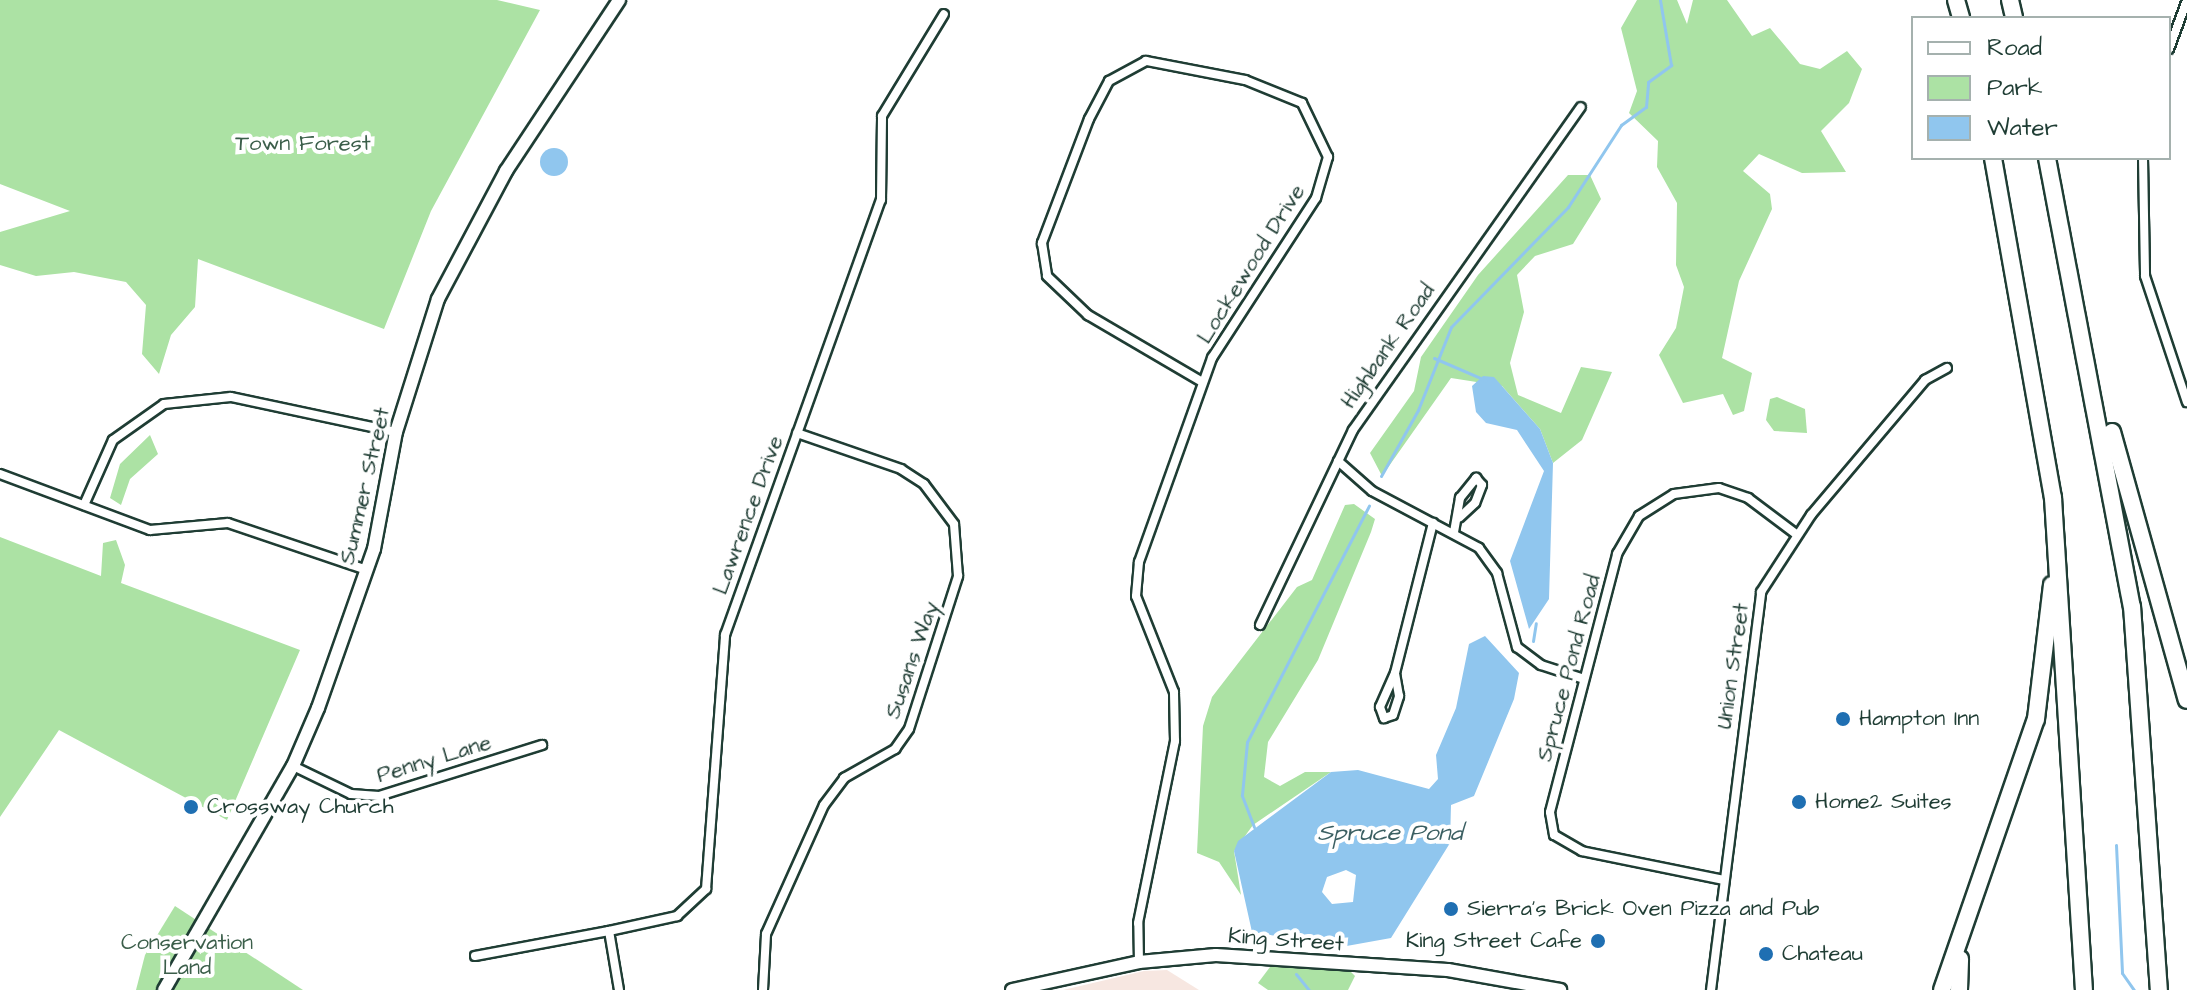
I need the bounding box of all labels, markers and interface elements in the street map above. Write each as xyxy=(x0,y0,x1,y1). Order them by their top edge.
legend xyxy=(1911,16,2171,160)
text: Road xyxy=(1987,31,2042,65)
text: Park xyxy=(1987,71,2043,105)
text: Water xyxy=(1987,111,2058,145)
park label: Town Forest xyxy=(235,131,371,157)
street label: Lockewood Drive xyxy=(1191,180,1311,348)
street label: Highbank Road xyxy=(1335,279,1441,413)
street label: Summer Street xyxy=(334,405,396,567)
street label: Lawrence Drive xyxy=(707,432,789,598)
street label: Spruce Pond Road xyxy=(1531,572,1607,764)
street label: Susans Way xyxy=(880,598,944,722)
street label: Union Street xyxy=(1711,601,1755,731)
place label: Hampton Inn xyxy=(1859,706,1979,732)
marker: Hampton Inn xyxy=(1834,710,1852,728)
street label: Penny Lane xyxy=(374,729,494,789)
place label: Home2 Suites xyxy=(1815,789,1952,815)
marker: Home2 Suites xyxy=(1790,793,1808,811)
place label: Crossway Church xyxy=(207,794,394,820)
marker: Crossway Church xyxy=(182,798,200,816)
water label: Spruce Pond xyxy=(1317,820,1463,848)
place label: Sierra's Brick Oven Pizza and Pub xyxy=(1467,896,1819,922)
marker: Sierra's Brick Oven Pizza and Pub xyxy=(1442,900,1460,918)
street label: King Street xyxy=(1227,923,1345,957)
place label: King Street Cafe xyxy=(1406,928,1582,954)
park label: Conservation Land xyxy=(121,929,253,980)
marker: King Street Cafe xyxy=(1589,932,1607,950)
place label: Chateau xyxy=(1782,941,1863,967)
marker: Chateau xyxy=(1757,945,1775,963)

